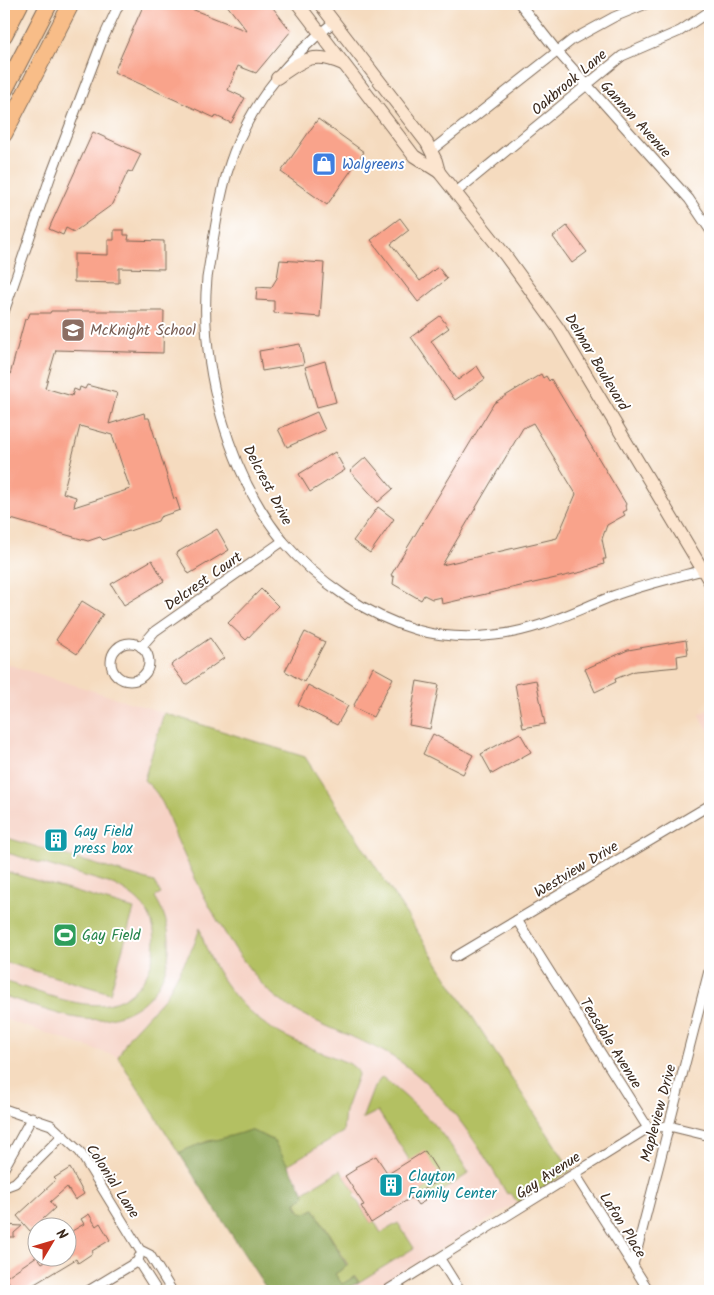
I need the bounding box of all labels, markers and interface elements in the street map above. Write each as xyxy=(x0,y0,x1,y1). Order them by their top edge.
street label: Oakbrook Lane xyxy=(526,44,613,122)
street label: Gannon Avenue xyxy=(594,76,677,164)
shop icon: Walgreens xyxy=(311,151,337,177)
place label: Walgreens xyxy=(342,153,405,177)
street label: Delmar Boulevard xyxy=(558,309,635,416)
school or university icon: McKnight School xyxy=(60,317,86,343)
place label: McKnight School xyxy=(90,319,196,343)
street label: Delcrest Drive xyxy=(236,441,298,530)
street label: Delcrest Court xyxy=(160,546,248,618)
place label: Gay Field press box xyxy=(73,820,133,861)
building icon: Gay Field press box xyxy=(43,827,69,853)
street label: Westview Drive xyxy=(530,835,624,905)
sports icon: Gay Field xyxy=(52,922,78,948)
place label: Gay Field xyxy=(82,924,141,948)
street label: Teasdale Avenue xyxy=(573,993,648,1094)
street label: Mapleview Drive xyxy=(634,1061,684,1165)
street label: Colonial Lane xyxy=(79,1140,145,1224)
street label: Gay Avenue xyxy=(511,1146,586,1206)
place label: Clayton Family Center xyxy=(408,1165,497,1206)
building icon: Clayton Family Center xyxy=(378,1172,404,1198)
street label: Lafon Place xyxy=(592,1188,652,1263)
north arrow xyxy=(28,1218,78,1268)
text: N xyxy=(50,1224,73,1245)

